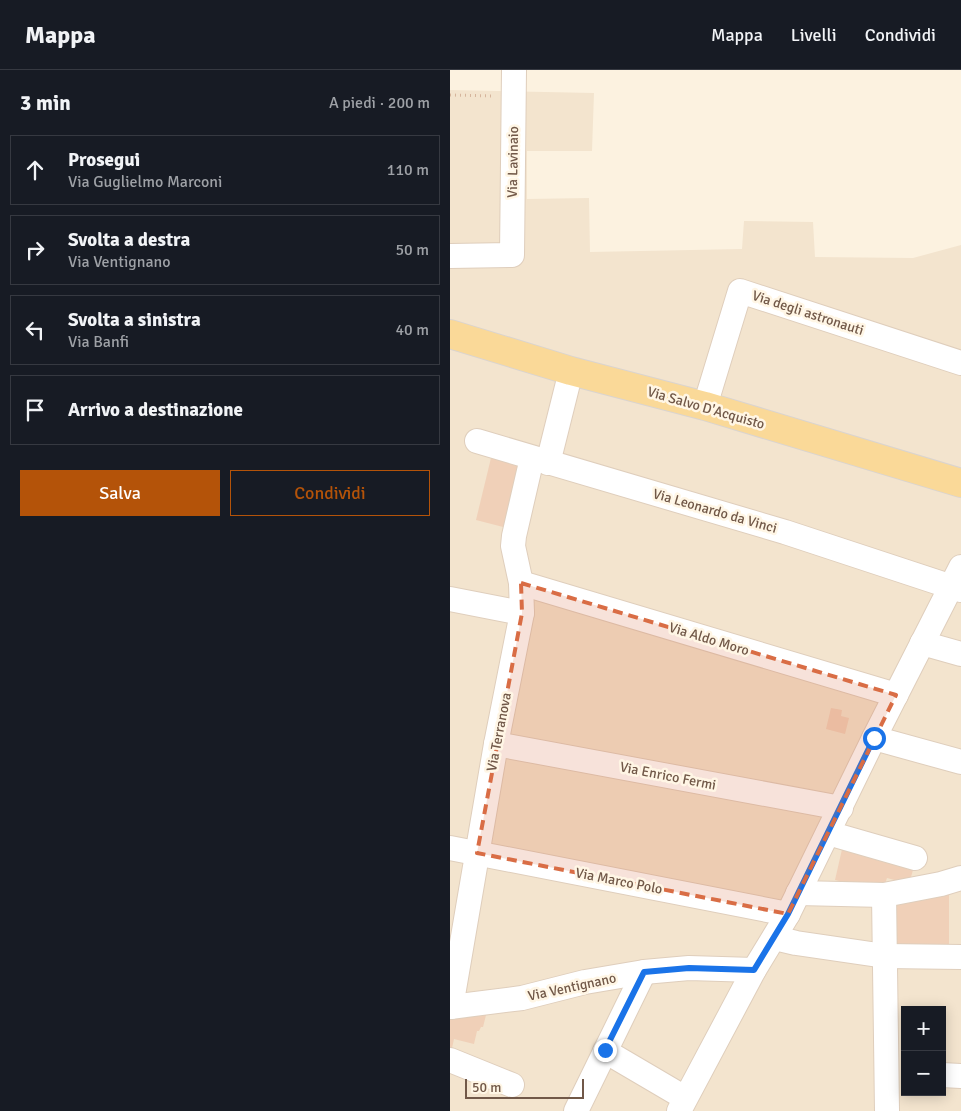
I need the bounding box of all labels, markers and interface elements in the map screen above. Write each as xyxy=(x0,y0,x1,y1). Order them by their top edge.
text: Mappa xyxy=(25,20,95,50)
text: Mappa xyxy=(711,24,763,46)
text: Livelli xyxy=(791,24,837,46)
text: Condividi xyxy=(865,24,936,46)
text: 3 min xyxy=(20,90,71,116)
text: A piedi · 200 m xyxy=(329,93,430,113)
street label: Via Lavinaio xyxy=(504,126,522,198)
text: Prosegui xyxy=(68,148,140,172)
icon: ahead xyxy=(21,156,49,184)
text: 110 m xyxy=(387,160,429,180)
text: Via Guglielmo Marconi xyxy=(68,172,222,192)
text: Svolta a destra xyxy=(68,228,190,252)
icon: right xyxy=(21,236,49,264)
text: 50 m xyxy=(395,240,429,260)
text: Via Ventignano xyxy=(68,252,171,272)
street label: Via degli astronauti xyxy=(750,287,866,339)
text: Svolta a sinistra xyxy=(68,308,201,332)
icon: left xyxy=(21,316,49,344)
text: 40 m xyxy=(395,320,429,340)
text: Via Banfi xyxy=(68,332,129,352)
street label: Via Salvo D'Acquisto xyxy=(645,383,767,433)
icon: arrive xyxy=(21,396,49,424)
text: Arrivo a destinazione xyxy=(68,398,243,422)
button: Salva xyxy=(20,470,220,516)
button: Condividi xyxy=(230,470,430,516)
street label: Via Leonardo da Vinci xyxy=(651,485,779,537)
street label: Via Aldo Moro xyxy=(667,619,751,659)
street label: Via Terranova xyxy=(483,691,515,773)
route start xyxy=(863,727,886,750)
street label: Via Enrico Fermi xyxy=(618,758,718,794)
street label: Via Marco Polo xyxy=(574,864,664,898)
street label: Via Ventignano xyxy=(526,969,618,1005)
map controls xyxy=(901,1006,946,1096)
button: + xyxy=(901,1006,946,1051)
route end xyxy=(594,1039,617,1062)
button: − xyxy=(901,1051,946,1096)
scale bar xyxy=(465,1076,584,1099)
text: 50 m xyxy=(472,1079,501,1096)

